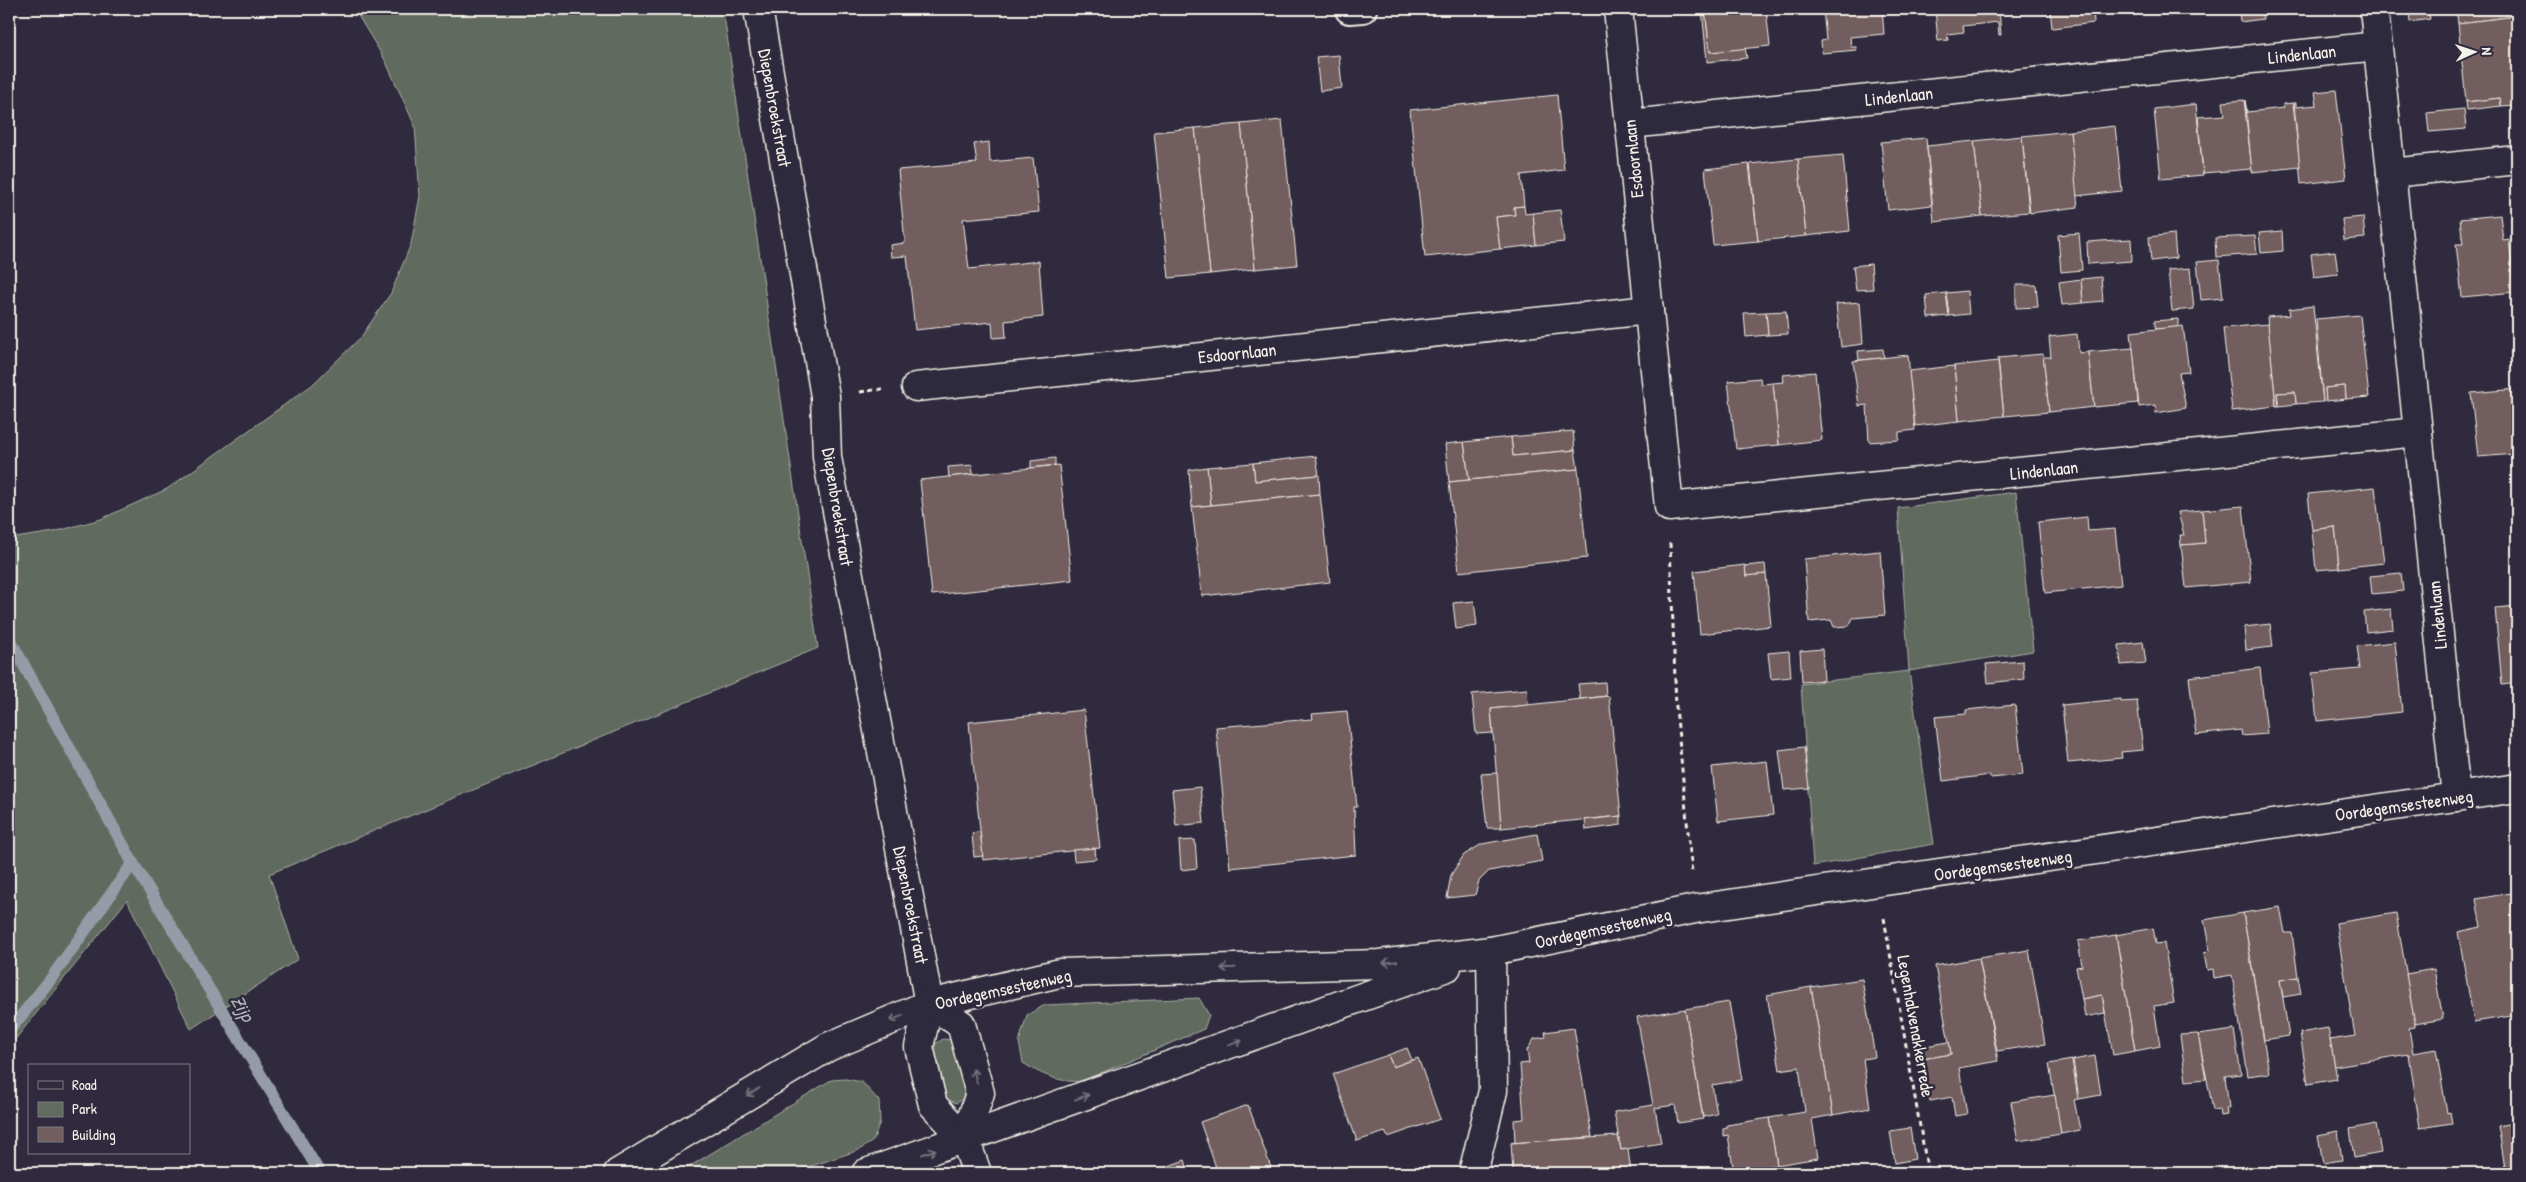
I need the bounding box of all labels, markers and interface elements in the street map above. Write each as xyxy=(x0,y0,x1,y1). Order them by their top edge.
north arrow xyxy=(2448,28,2498,78)
street label: Lindenlaan xyxy=(2267,38,2337,70)
street label: Diepenbroekstraat xyxy=(752,47,798,170)
text: N xyxy=(2478,47,2497,56)
street label: Lindenlaan xyxy=(1864,80,1934,112)
street label: Esdoornlaan xyxy=(1616,119,1650,199)
street label: Esdoornlaan xyxy=(1197,336,1277,370)
street label: Diepenbroekstraat xyxy=(816,446,860,569)
street label: Lindenlaan xyxy=(2009,454,2079,486)
street label: Lindenlaan xyxy=(2421,580,2453,650)
street label: Oordegemsesteenweg xyxy=(2333,783,2475,827)
street label: Oordegemsesteenweg xyxy=(1932,843,2074,887)
street label: Diepenbroekstraat xyxy=(887,844,935,967)
street label: Oordegemsesteenweg xyxy=(1532,901,1674,955)
street label: Legenhalvenakkerrede xyxy=(1891,953,1941,1099)
one-way arrow xyxy=(1383,957,1399,967)
street label: Oordegemsesteenweg xyxy=(932,962,1074,1016)
one-way arrow xyxy=(1220,963,1236,973)
water label: Zijp xyxy=(225,990,262,1028)
one-way arrow xyxy=(890,1013,905,1023)
one-way arrow xyxy=(1227,1038,1242,1047)
legend xyxy=(28,1064,190,1154)
one-way arrow xyxy=(970,1068,980,1084)
text: Road xyxy=(72,1074,97,1095)
one-way arrow xyxy=(747,1088,761,1098)
one-way arrow xyxy=(1074,1092,1089,1101)
text: Park xyxy=(72,1098,97,1119)
text: Building xyxy=(72,1124,116,1145)
one-way arrow xyxy=(920,1147,936,1156)

